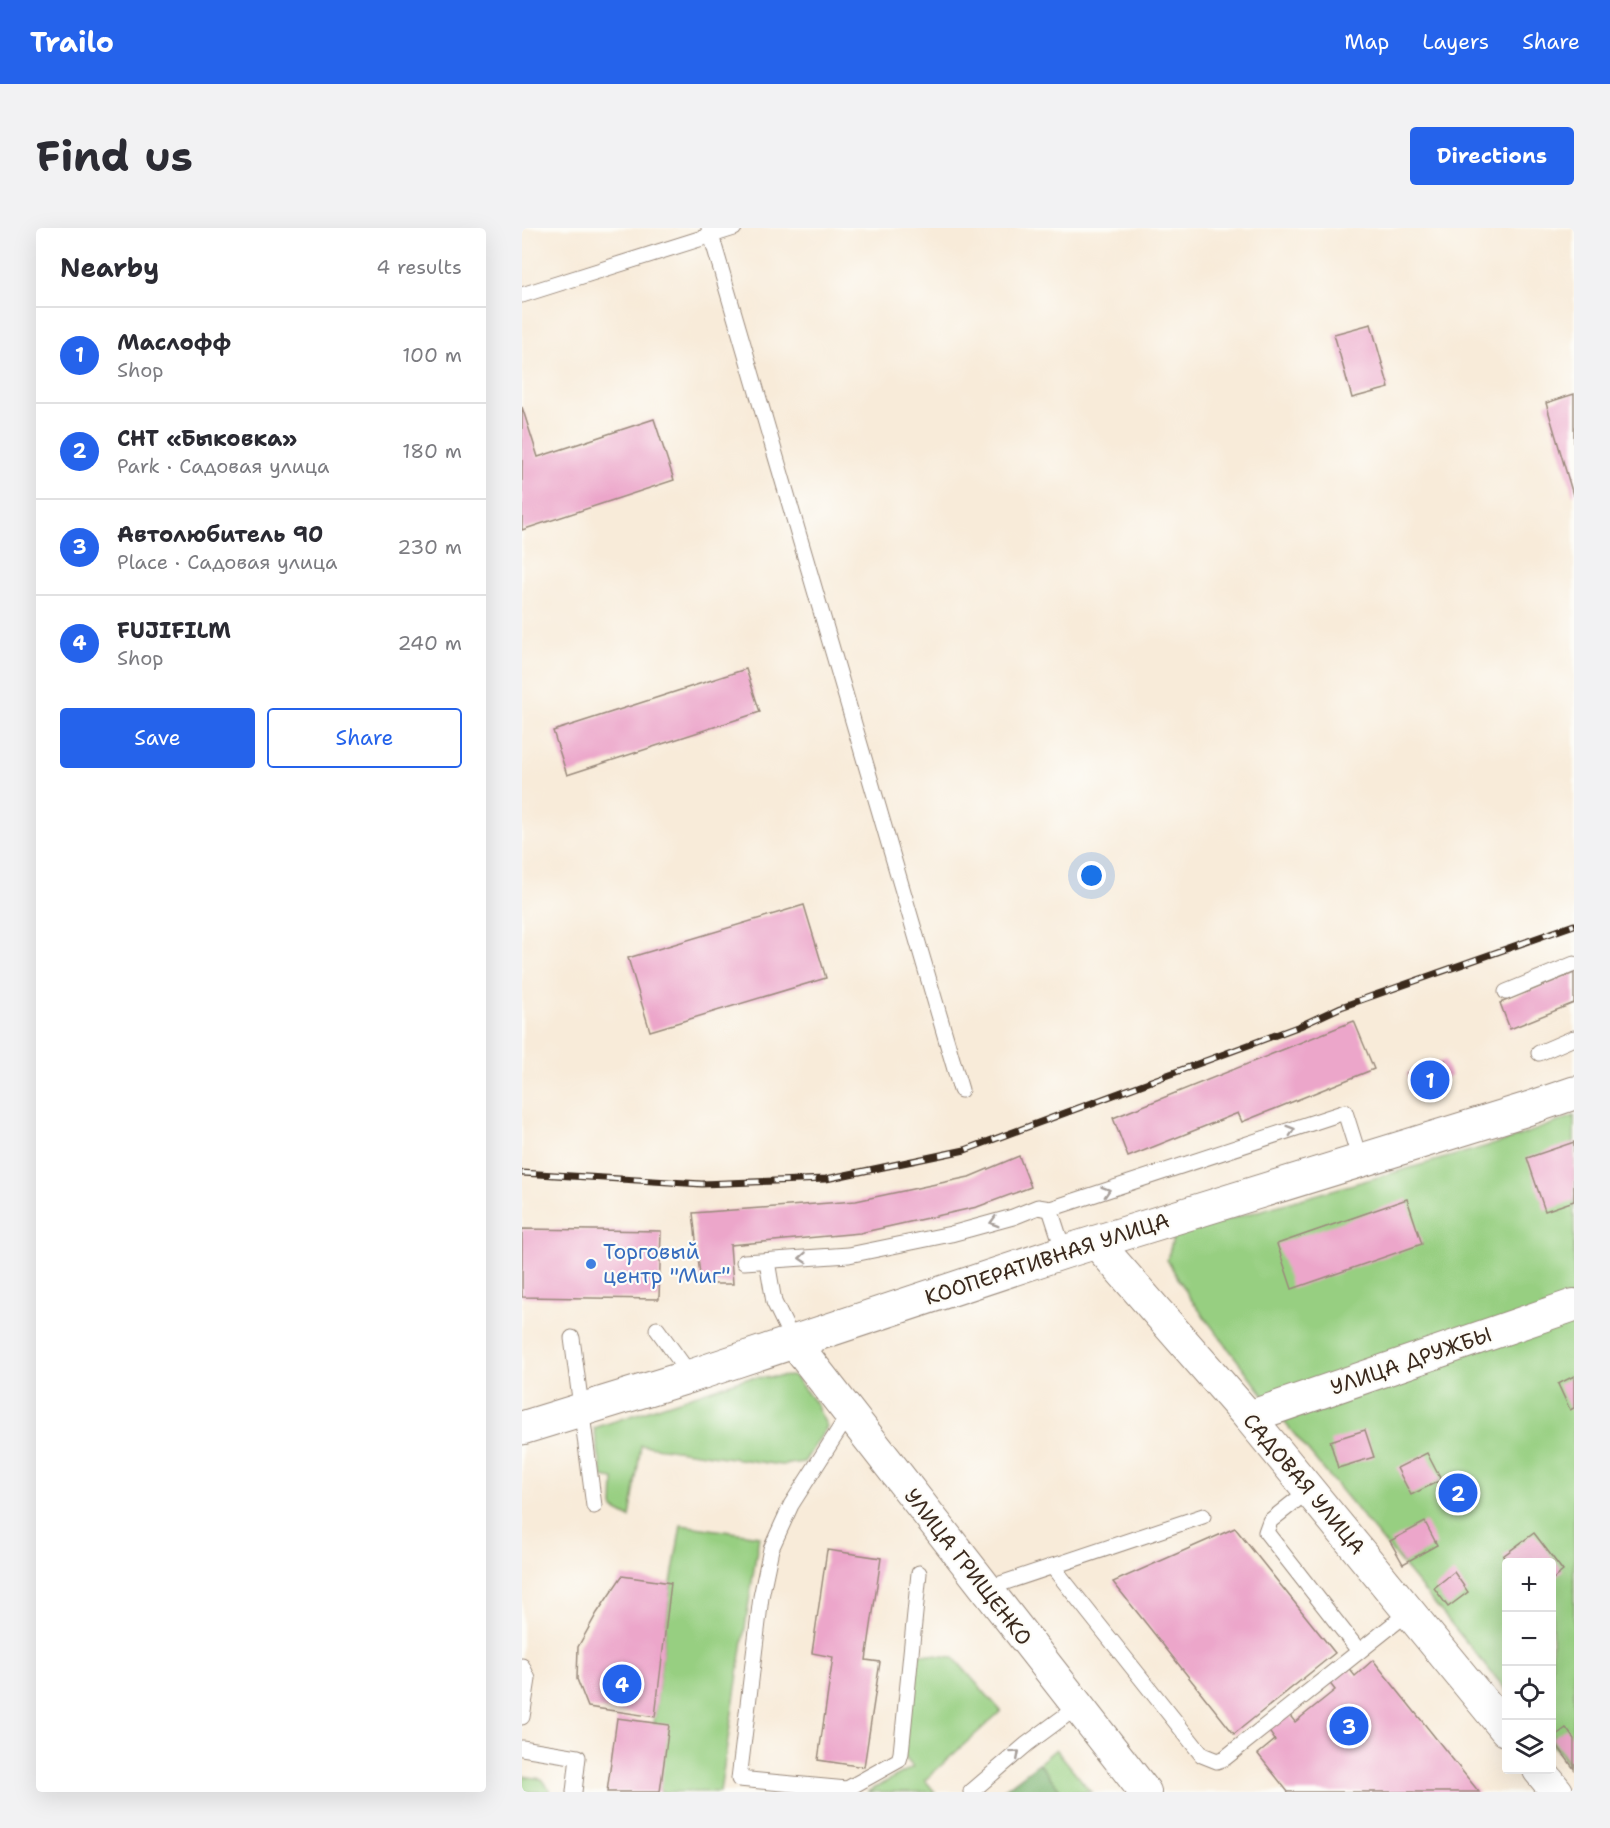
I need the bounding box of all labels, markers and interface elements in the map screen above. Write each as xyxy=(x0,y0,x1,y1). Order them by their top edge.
text: Trailo xyxy=(30,23,114,61)
text: Map xyxy=(1344,28,1389,56)
text: Layers xyxy=(1422,28,1489,56)
text: Share xyxy=(1522,28,1580,56)
button: Directions xyxy=(1410,127,1574,185)
text: Find us xyxy=(36,128,193,184)
text: Nearby xyxy=(60,250,159,285)
text: 4 results xyxy=(376,254,462,280)
text: Маслофф xyxy=(117,328,231,357)
text: 1 xyxy=(75,342,84,368)
text: 100 m xyxy=(402,342,462,368)
text: Shop xyxy=(117,357,164,383)
text: СНТ «Быковка» xyxy=(117,424,297,453)
text: 2 xyxy=(73,438,87,464)
text: 180 m xyxy=(402,438,462,464)
text: Park · Садовая улица xyxy=(117,453,329,479)
text: Автолюбитель 90 xyxy=(117,520,323,549)
text: 3 xyxy=(73,534,87,560)
text: 230 m xyxy=(397,534,462,560)
text: Place · Садовая улица xyxy=(117,549,338,575)
text: FUJIFILM xyxy=(117,616,231,645)
text: 4 xyxy=(73,630,87,656)
text: 240 m xyxy=(397,630,462,656)
text: Shop xyxy=(117,645,164,671)
button: Save xyxy=(60,708,255,768)
button: Share xyxy=(267,708,462,768)
your location xyxy=(1077,861,1106,890)
pin: 1 xyxy=(1410,1058,1450,1102)
one-way arrow xyxy=(1285,1124,1296,1137)
one-way arrow xyxy=(1100,1186,1111,1198)
street label: КООПЕРАТИВНАЯ УЛИЦА xyxy=(921,1206,1173,1312)
one-way arrow xyxy=(990,1215,1000,1227)
place label: Торговый центр "Миг" xyxy=(603,1238,731,1290)
one-way arrow xyxy=(799,1252,808,1265)
marker: Торговый центр "Миг" xyxy=(584,1257,598,1271)
street label: УЛИЦА ДРУЖБЫ xyxy=(1327,1320,1495,1402)
street label: САДОВАЯ УЛИЦА xyxy=(1237,1407,1371,1561)
pin: 2 xyxy=(1438,1470,1478,1516)
street label: УЛИЦА ГРИЩЕНКО xyxy=(898,1483,1038,1651)
map controls xyxy=(1502,1558,1556,1774)
button: + xyxy=(1502,1558,1556,1612)
button: − xyxy=(1502,1612,1556,1666)
pin: 4 xyxy=(602,1662,642,1706)
button: locate xyxy=(1502,1666,1556,1720)
pin: 3 xyxy=(1330,1704,1368,1748)
button: layers xyxy=(1502,1720,1556,1774)
one-way arrow xyxy=(1009,1750,1020,1761)

